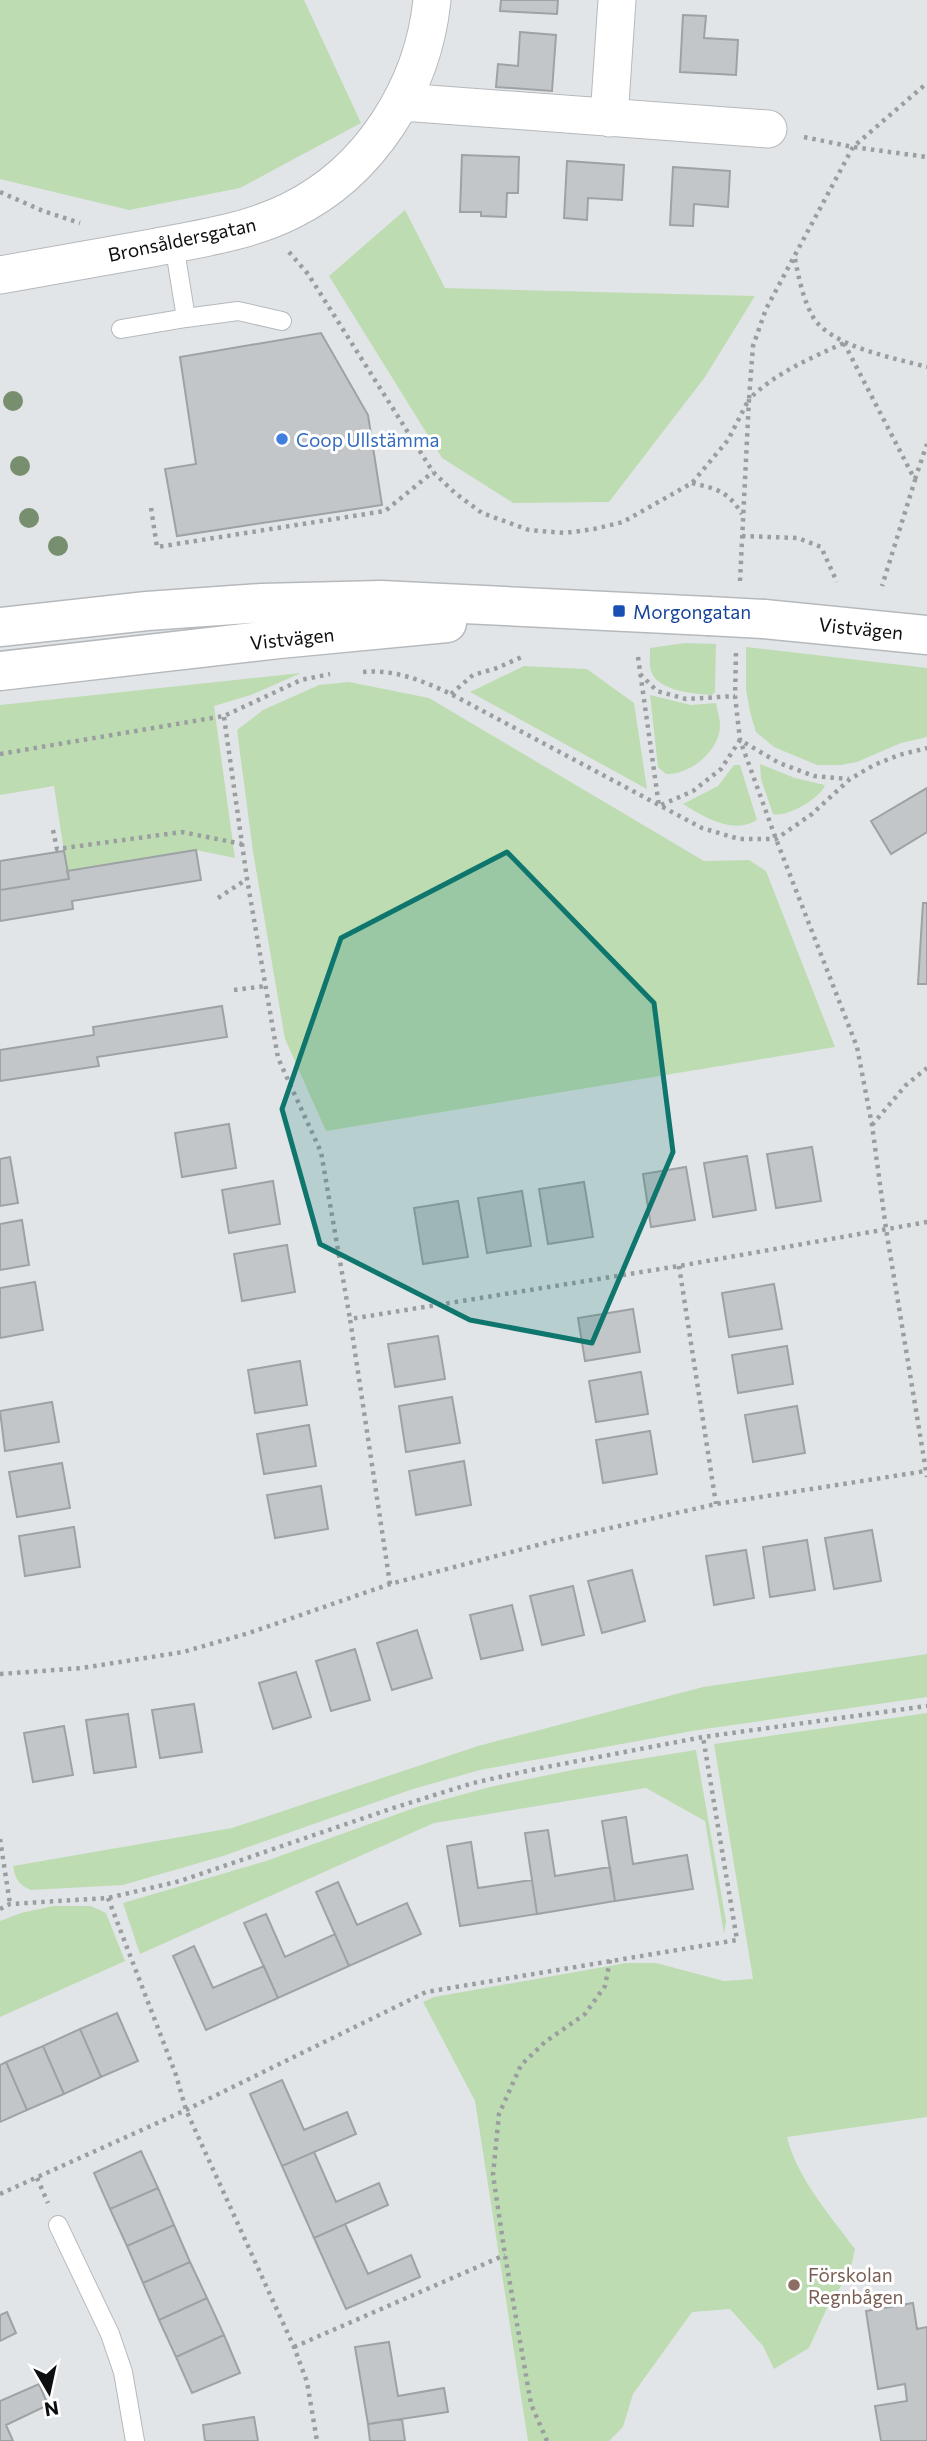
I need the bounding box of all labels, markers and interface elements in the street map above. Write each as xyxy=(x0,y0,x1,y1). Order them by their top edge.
street label: Bronsåldersgatan xyxy=(106,212,258,266)
place label: Coop Ullstämma xyxy=(296,428,439,451)
marker: Coop Ullstämma xyxy=(274,431,290,447)
place label: Morgongatan xyxy=(633,600,751,623)
marker: Morgongatan xyxy=(611,603,627,619)
street label: Vistvägen xyxy=(818,612,904,644)
street label: Vistvägen xyxy=(249,622,335,654)
place label: Förskolan Regnbågen xyxy=(808,2263,903,2308)
marker: Förskolan Regnbågen xyxy=(786,2277,802,2293)
north arrow xyxy=(14,2357,84,2427)
text: N xyxy=(43,2397,61,2422)

